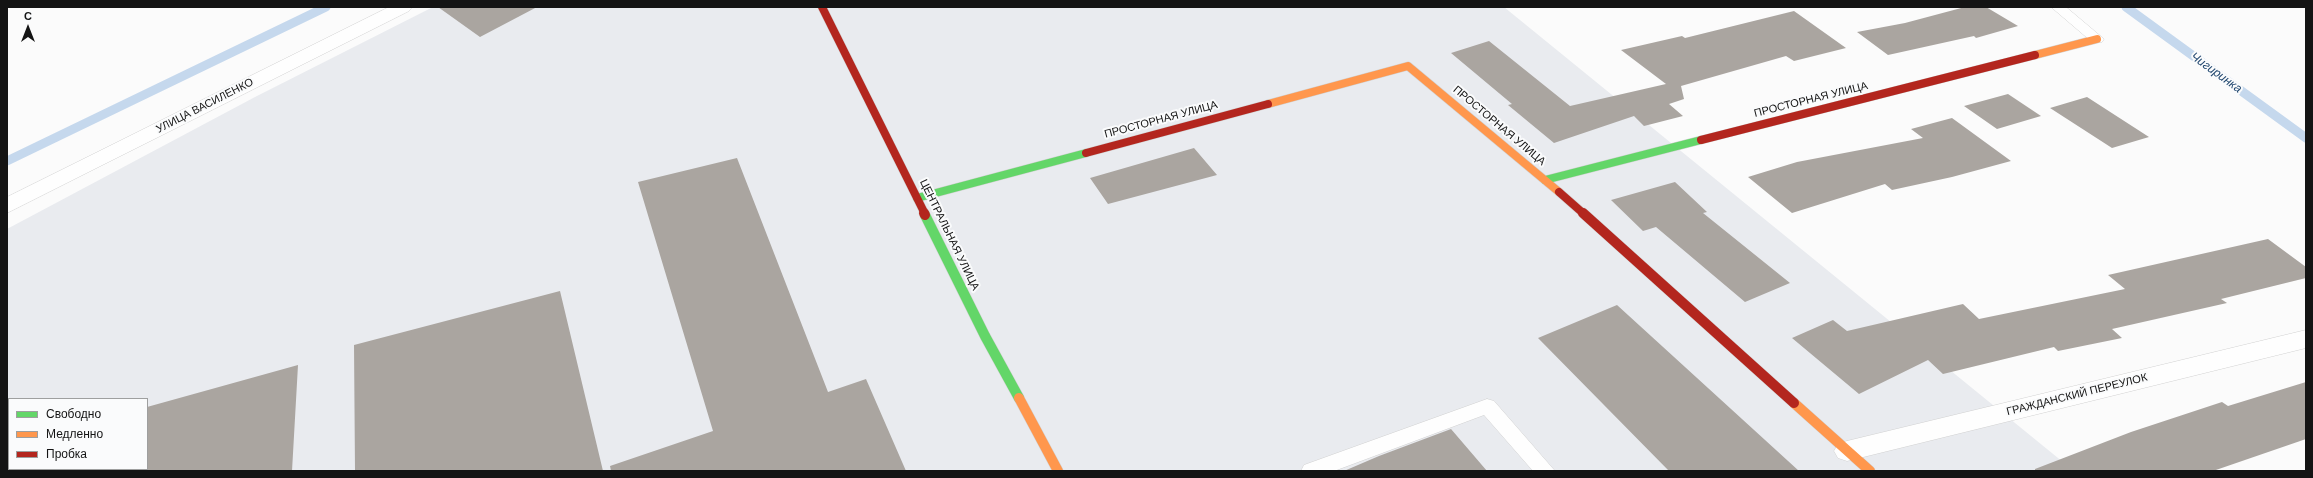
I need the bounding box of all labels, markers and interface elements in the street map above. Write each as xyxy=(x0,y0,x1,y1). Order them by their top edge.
north arrow xyxy=(8,8,48,48)
text: С xyxy=(24,9,32,23)
water label: Чигиринка xyxy=(2188,50,2244,96)
street label: УЛИЦА ВАСИЛЕНКО xyxy=(154,76,256,136)
street label: ПРОСТОРНАЯ УЛИЦА xyxy=(1753,79,1869,121)
street label: ПРОСТОРНАЯ УЛИЦА xyxy=(1450,83,1548,169)
street label: ПРОСТОРНАЯ УЛИЦА xyxy=(1103,99,1219,141)
street label: ЦЕНТРАЛЬНАЯ УЛИЦА xyxy=(916,177,982,293)
street label: ГРАЖДАНСКИЙ ПЕРЕУЛОК xyxy=(2005,371,2149,419)
legend xyxy=(8,398,148,470)
text: Свободно xyxy=(46,406,101,422)
text: Медленно xyxy=(46,426,103,442)
text: Пробка xyxy=(46,446,87,462)

